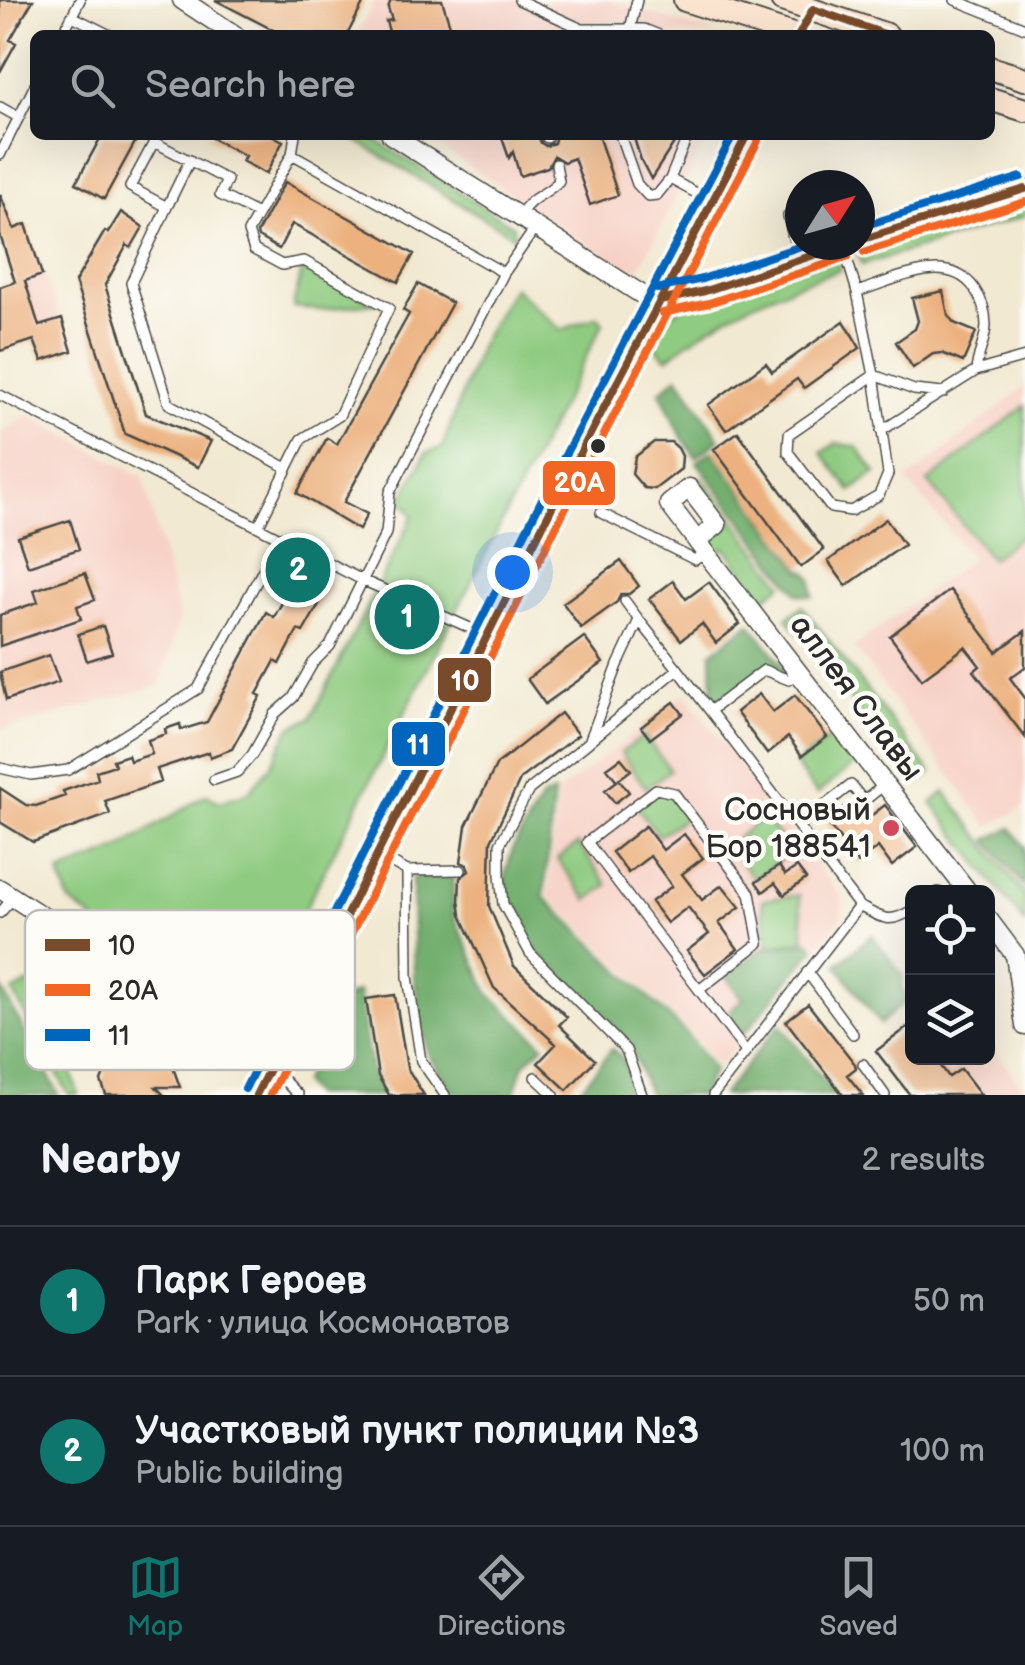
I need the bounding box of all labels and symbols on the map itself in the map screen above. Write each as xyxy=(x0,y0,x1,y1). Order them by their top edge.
north arrow xyxy=(785,170,875,260)
unlabelled marker xyxy=(588,436,608,456)
line badge: 20А xyxy=(541,459,617,507)
text: 20А xyxy=(553,467,605,500)
pin: 2 xyxy=(266,532,330,608)
your location xyxy=(487,547,538,598)
pin: 1 xyxy=(374,580,440,654)
street label: аллея Славы xyxy=(781,607,931,789)
line badge: 10 xyxy=(436,656,493,704)
text: 10 xyxy=(450,665,480,698)
line badge: 11 xyxy=(390,720,447,768)
text: 11 xyxy=(406,729,430,762)
place label: Сосновый Бор 188541 xyxy=(705,791,871,867)
marker: Сосновый Бор 188541 xyxy=(880,817,902,839)
legend xyxy=(25,910,355,1070)
text: 10 xyxy=(108,930,135,963)
text: 20А xyxy=(108,975,159,1008)
text: 11 xyxy=(108,1020,130,1053)

